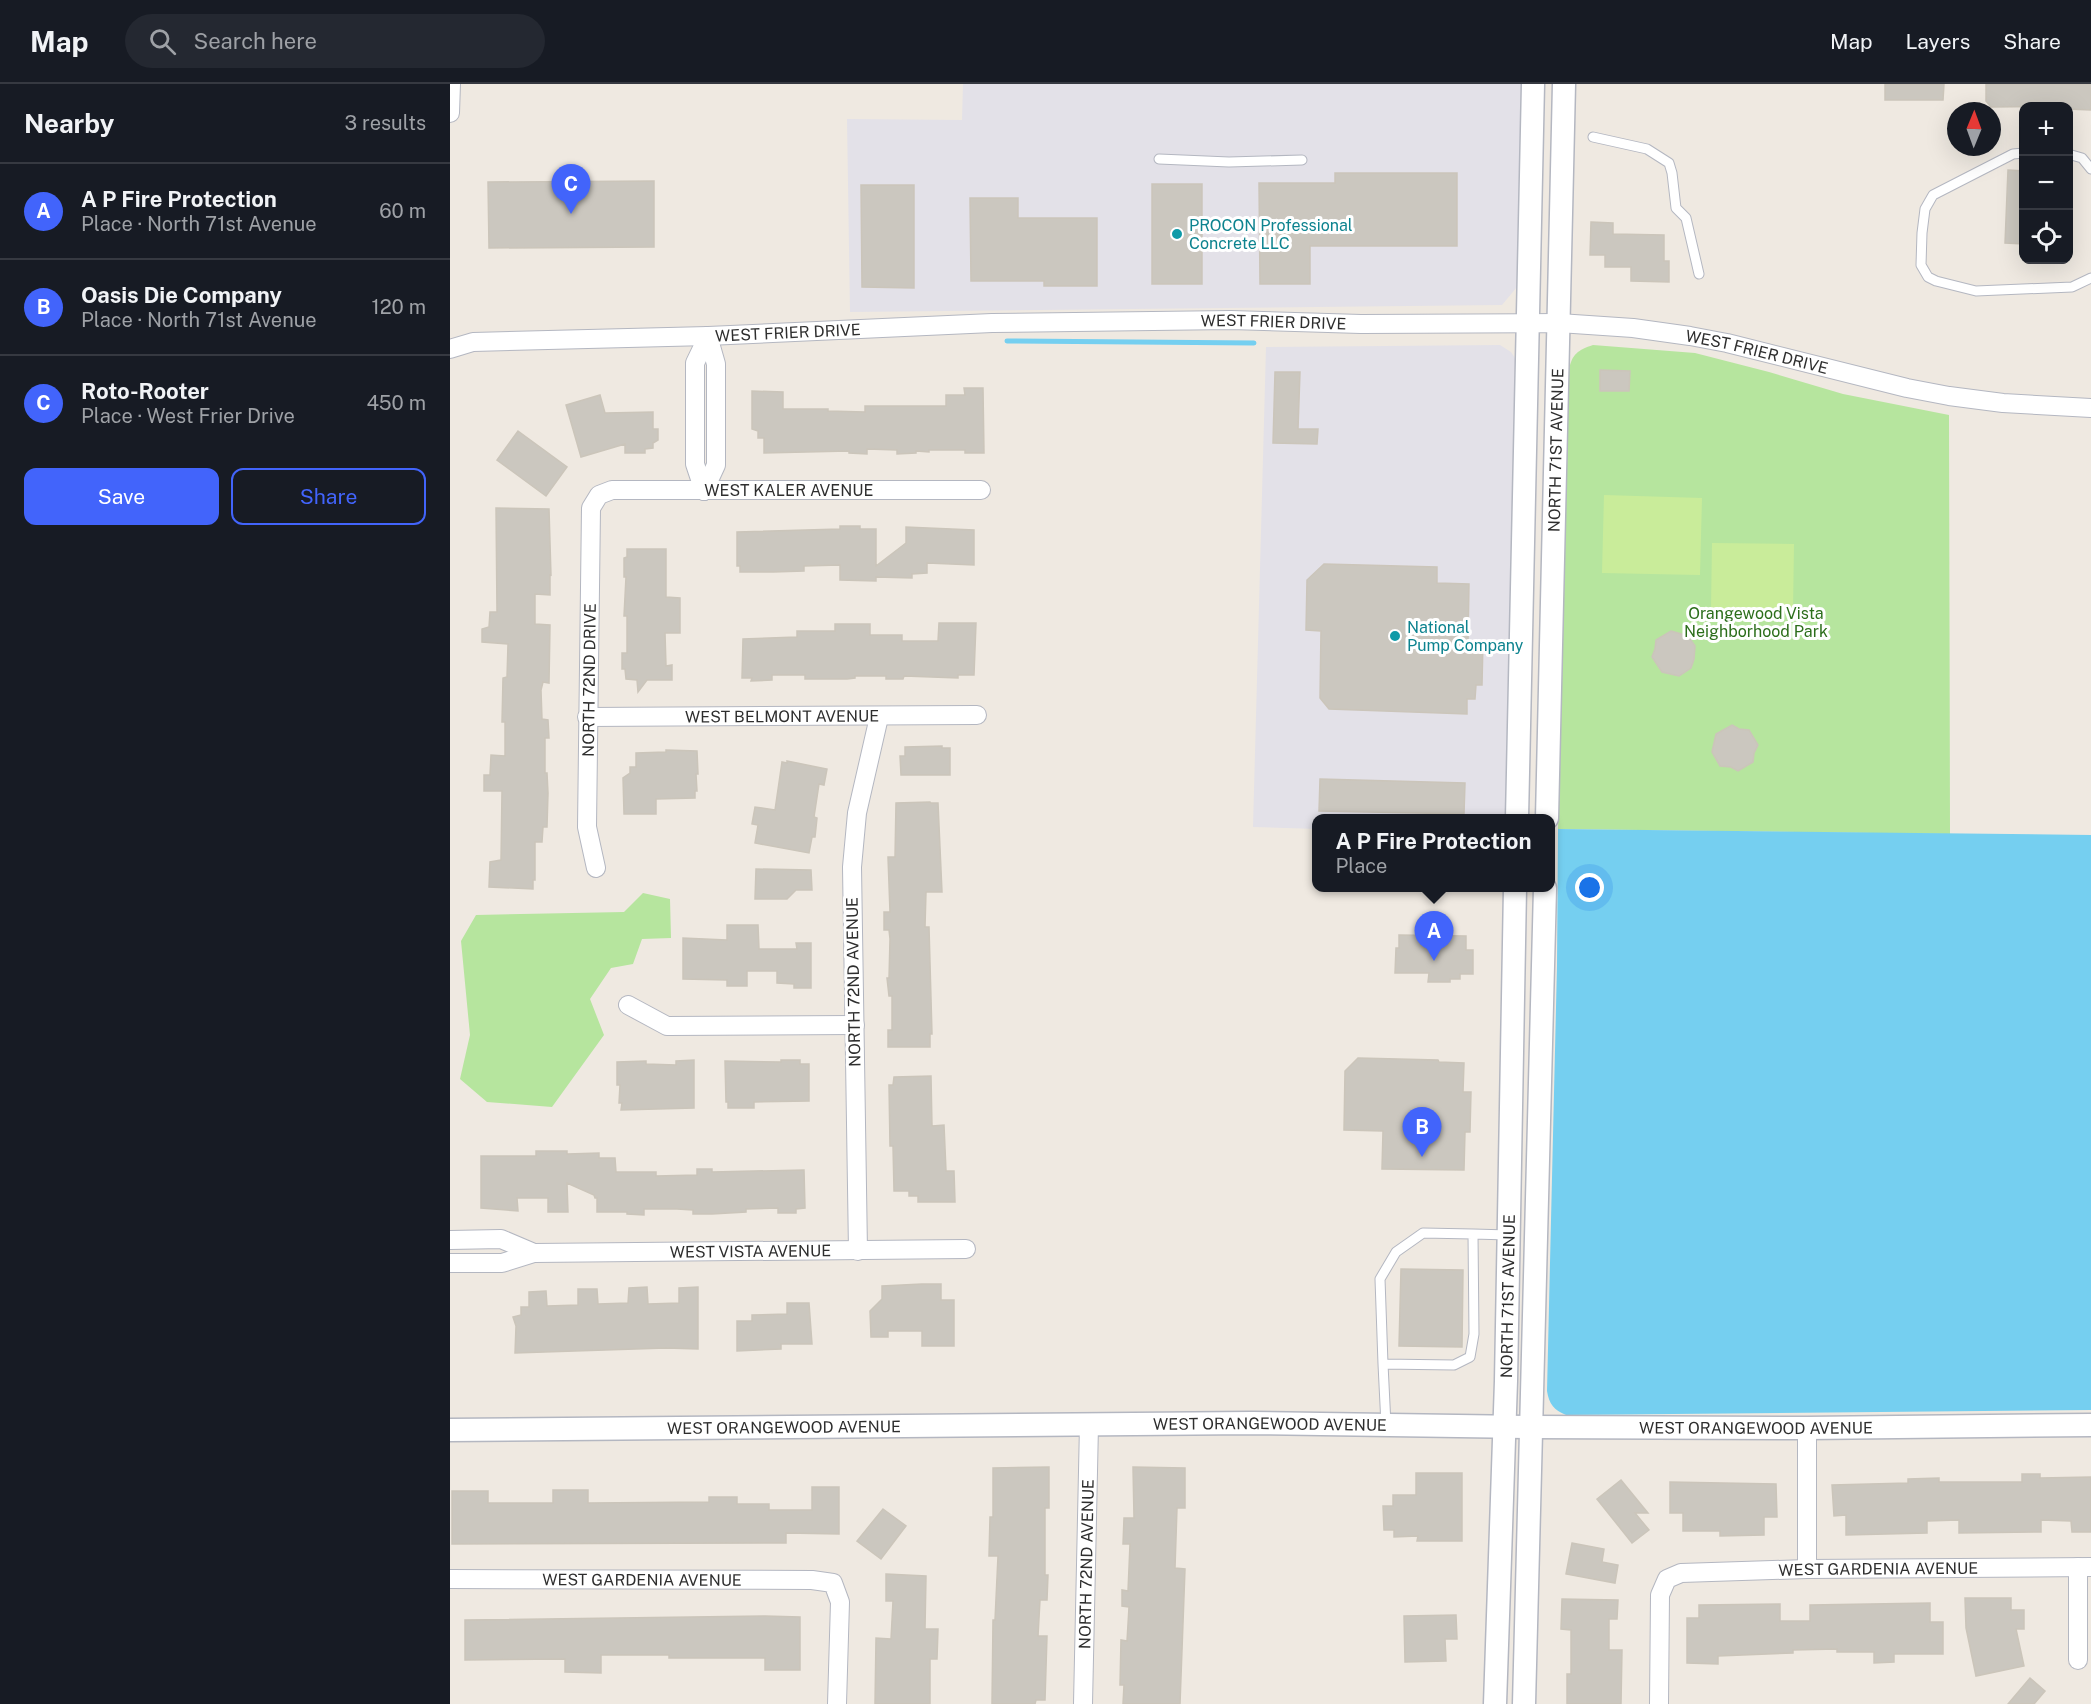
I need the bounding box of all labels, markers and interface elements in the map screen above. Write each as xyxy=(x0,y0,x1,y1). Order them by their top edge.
search box xyxy=(125,14,545,68)
text: Map xyxy=(30,25,89,58)
icon: search xyxy=(146,25,179,58)
text: Search here xyxy=(194,28,317,54)
text: Map xyxy=(1830,29,1873,54)
text: Layers xyxy=(1906,29,1970,54)
text: Share xyxy=(2003,29,2061,54)
north arrow xyxy=(1947,102,2001,156)
map controls xyxy=(2019,102,2073,264)
button: + xyxy=(2019,102,2073,156)
text: Nearby xyxy=(24,108,114,139)
text: 3 results xyxy=(345,111,426,135)
button: − xyxy=(2019,156,2073,210)
pin: C xyxy=(552,164,590,214)
text: A P Fire Protection xyxy=(81,186,277,212)
text: A xyxy=(36,199,51,223)
text: 60 m xyxy=(379,199,426,223)
button: locate xyxy=(2019,210,2073,264)
text: Place · North 71st Avenue xyxy=(81,212,317,236)
place label: PROCON Professional Concrete LLC xyxy=(1189,216,1353,253)
marker: PROCON Professional Concrete LLC xyxy=(1170,227,1184,241)
text: Oasis Die Company xyxy=(81,282,282,308)
text: B xyxy=(37,295,50,319)
text: 120 m xyxy=(372,295,426,319)
text: Place · North 71st Avenue xyxy=(81,308,317,332)
street label: WEST FRIER DRIVE xyxy=(1200,311,1347,334)
street label: WEST FRIER DRIVE xyxy=(715,320,861,346)
street label: WEST FRIER DRIVE xyxy=(1684,326,1830,378)
street label: NORTH 71ST AVENUE xyxy=(1545,368,1567,532)
text: Roto-Rooter xyxy=(81,378,209,404)
text: C xyxy=(36,391,51,415)
text: 450 m xyxy=(366,391,426,415)
text: Place · West Frier Drive xyxy=(81,404,295,428)
button: Save xyxy=(24,468,219,525)
button: Share xyxy=(231,468,426,525)
street label: WEST KALER AVENUE xyxy=(704,481,873,500)
street label: NORTH 72ND DRIVE xyxy=(579,603,600,757)
park label: Orangewood Vista Neighborhood Park xyxy=(1684,604,1828,641)
place label: National Pump Company xyxy=(1407,618,1524,655)
marker: National Pump Company xyxy=(1388,629,1402,643)
street label: WEST BELMONT AVENUE xyxy=(685,707,879,726)
popup xyxy=(1312,814,1555,892)
text: A P Fire Protection xyxy=(1336,828,1531,854)
text: Place xyxy=(1336,854,1387,878)
your location xyxy=(1575,873,1604,902)
street label: NORTH 72ND AVENUE xyxy=(843,897,864,1067)
pin: A xyxy=(1414,912,1454,961)
pin: B xyxy=(1402,1108,1442,1157)
street label: NORTH 71ST AVENUE xyxy=(1497,1214,1519,1378)
street label: WEST VISTA AVENUE xyxy=(670,1241,831,1262)
street label: WEST ORANGEWOOD AVENUE xyxy=(1153,1414,1387,1435)
street label: WEST ORANGEWOOD AVENUE xyxy=(667,1417,901,1438)
street label: WEST ORANGEWOOD AVENUE xyxy=(1639,1418,1873,1438)
street label: NORTH 72ND AVENUE xyxy=(1075,1479,1098,1649)
street label: WEST GARDENIA AVENUE xyxy=(1778,1559,1978,1580)
street label: WEST GARDENIA AVENUE xyxy=(542,1570,742,1590)

